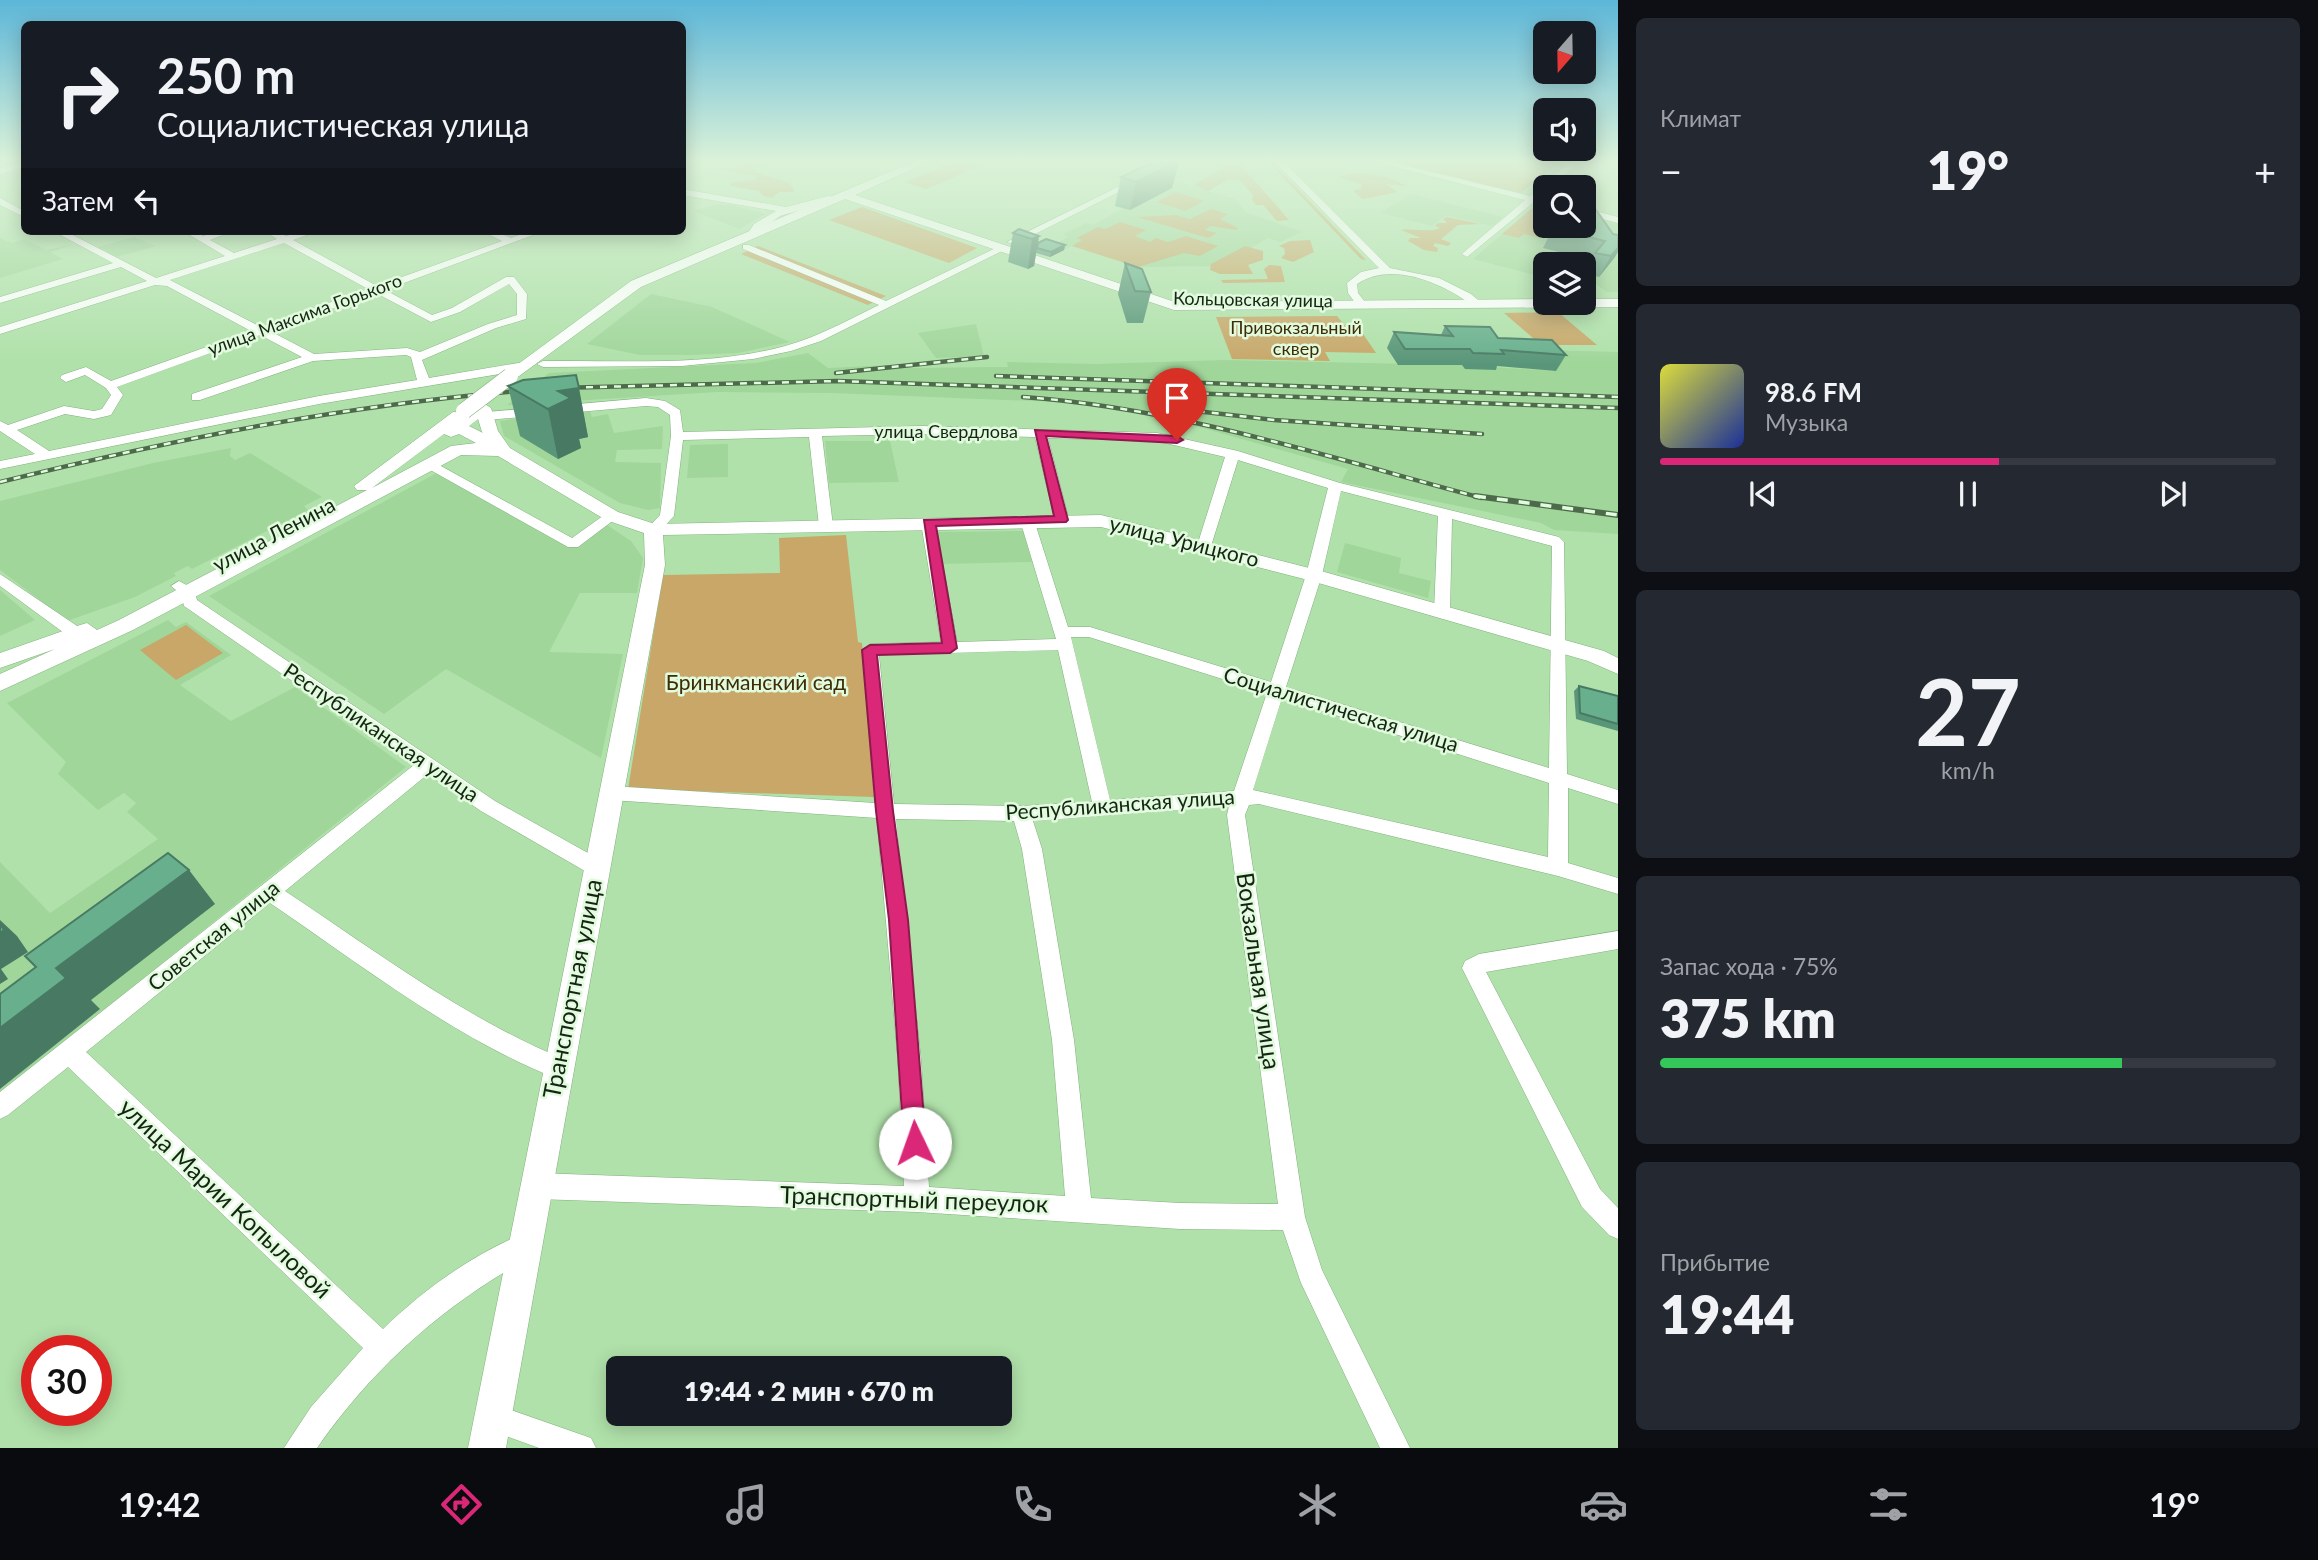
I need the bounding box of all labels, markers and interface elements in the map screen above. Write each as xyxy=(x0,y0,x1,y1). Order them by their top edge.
north arrow xyxy=(1533,21,1596,84)
map controls xyxy=(1533,21,1596,315)
text: 250 m xyxy=(157,46,295,104)
icon: right xyxy=(42,49,133,140)
button: sound xyxy=(1533,98,1596,161)
text: Климат xyxy=(1660,104,1741,132)
text: Социалистическая улица xyxy=(157,105,529,144)
text: 19° xyxy=(1927,139,2009,201)
text: − xyxy=(1660,148,1682,194)
text: + xyxy=(2254,148,2276,194)
button: search xyxy=(1533,175,1596,238)
icon: left xyxy=(128,182,166,220)
text: Затем xyxy=(42,185,114,217)
button: layers xyxy=(1533,252,1596,315)
street label: улица Максима Горького xyxy=(204,269,405,359)
street label: Кольцовская улица xyxy=(1173,287,1333,311)
park label: Привокзальный сквер xyxy=(1230,316,1362,359)
pin xyxy=(1147,368,1207,440)
text: 98.6 FM xyxy=(1765,376,1862,408)
icon: arrive xyxy=(1158,379,1196,417)
text: Музыка xyxy=(1765,408,1848,436)
street label: улица Свердлова xyxy=(874,420,1018,442)
icon: previous xyxy=(1744,475,1782,513)
icon: pause xyxy=(1949,475,1987,513)
icon: next xyxy=(2154,475,2192,513)
street label: улица Ленина xyxy=(208,491,339,576)
street label: улица Урицкого xyxy=(1107,510,1262,571)
text: 27 xyxy=(1915,656,2021,765)
street label: Республиканская улица xyxy=(280,657,484,806)
street label: Социалистическая улица xyxy=(1221,661,1462,756)
park label: Бринкманский сад xyxy=(666,669,846,694)
text: km/h xyxy=(1941,756,1995,784)
street label: Республиканская улица xyxy=(1004,783,1235,824)
street label: Вокзальная улица xyxy=(1231,870,1288,1071)
street label: Советская улица xyxy=(142,874,284,995)
street label: Транспортная улица xyxy=(536,876,607,1101)
text: Запас хода · 75% xyxy=(1660,952,1838,980)
text: 375 km xyxy=(1660,987,1836,1049)
street label: улица Марии Копыловой xyxy=(114,1092,338,1304)
position arrow xyxy=(878,1106,952,1180)
street label: Транспортный переулок xyxy=(779,1179,1049,1218)
text: Прибытие xyxy=(1660,1248,1770,1276)
text: 19:44 xyxy=(1660,1283,1794,1345)
speed limit sign: 30 xyxy=(21,1335,112,1426)
text: 19:44 · 2 мин · 670 m xyxy=(684,1375,934,1407)
icon: directions xyxy=(437,1480,486,1529)
icon: music xyxy=(722,1480,771,1529)
icon: phone xyxy=(1008,1480,1057,1529)
icon: climate xyxy=(1293,1480,1342,1529)
icon: car xyxy=(1579,1480,1628,1529)
icon: filters xyxy=(1864,1480,1913,1529)
text: 19:42 xyxy=(118,1485,201,1524)
text: 19° xyxy=(2149,1485,2200,1524)

